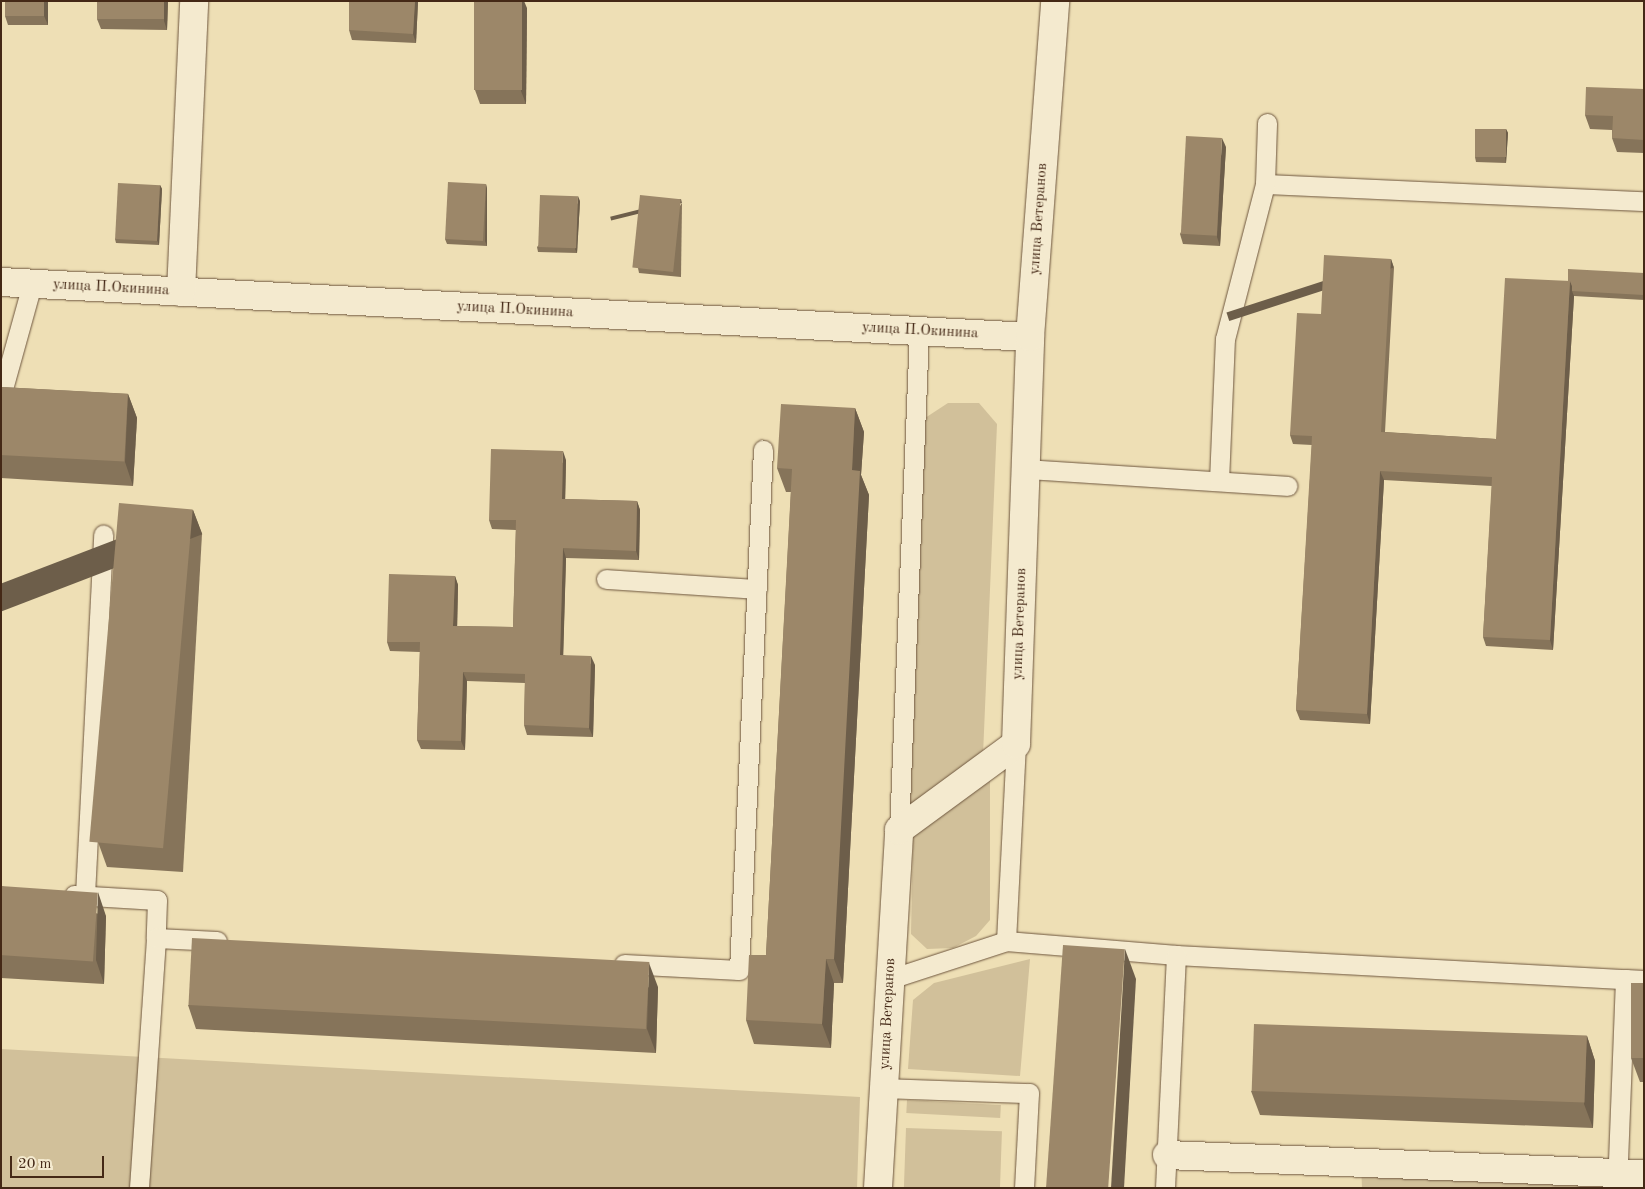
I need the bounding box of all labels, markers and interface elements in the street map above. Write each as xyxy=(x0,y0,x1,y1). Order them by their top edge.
street label: улица Ветеранов xyxy=(1026,163,1052,275)
street label: улица П.Окинина xyxy=(52,276,170,300)
street label: улица П.Окинина xyxy=(456,298,574,322)
street label: улица П.Окинина xyxy=(861,319,979,343)
street label: улица Ветеранов xyxy=(1009,568,1031,680)
street label: улица Ветеранов xyxy=(876,958,900,1070)
scale bar xyxy=(12,1146,106,1178)
text: 20 m xyxy=(18,1157,52,1172)

